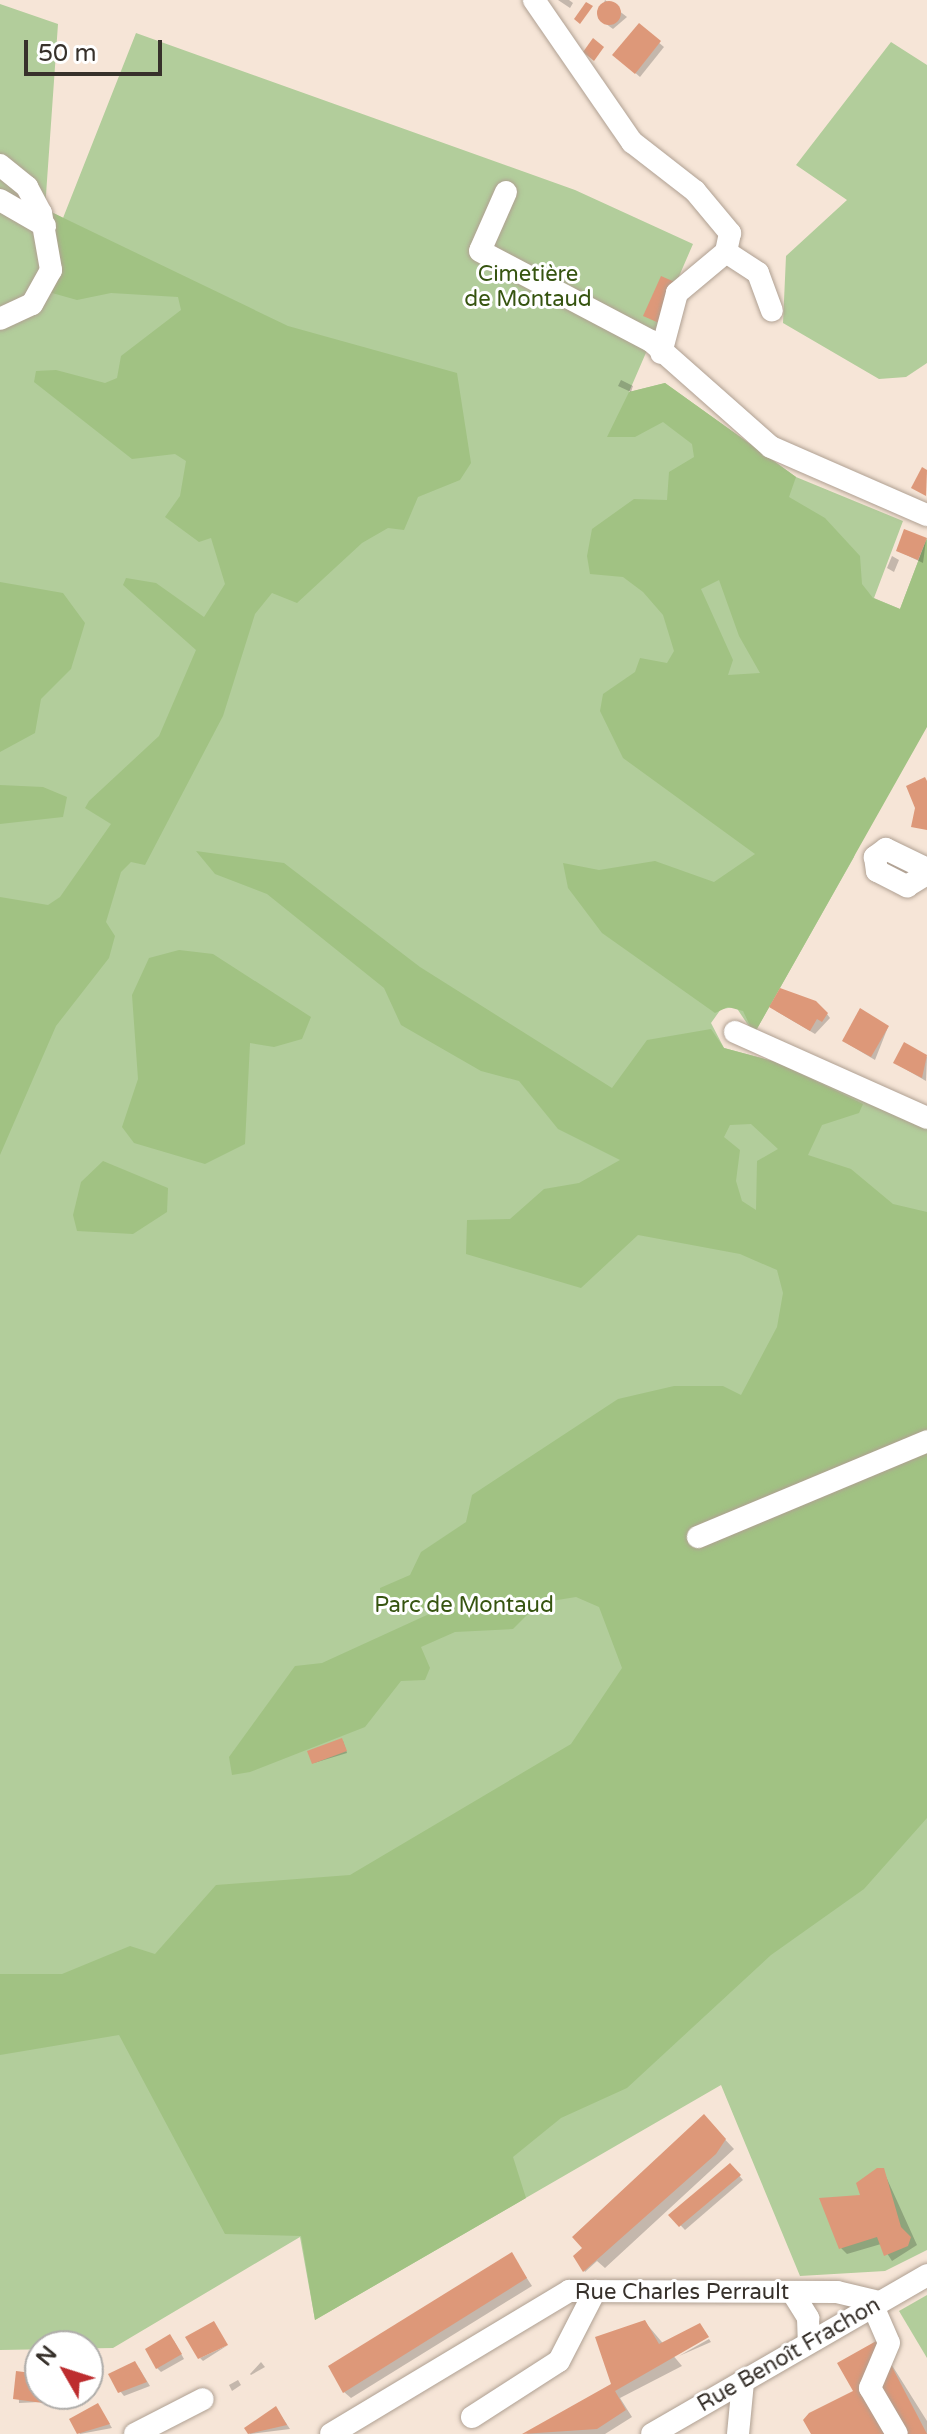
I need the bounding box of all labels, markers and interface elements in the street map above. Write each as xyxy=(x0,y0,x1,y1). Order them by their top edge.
scale bar xyxy=(28,24,166,74)
text: 50 m xyxy=(38,39,96,68)
park label: Cimetière de Montaud xyxy=(464,261,592,312)
park label: Parc de Montaud xyxy=(374,1593,554,1619)
street label: Rue Charles Perrault xyxy=(575,2280,789,2306)
street label: Rue Benoît Frachon xyxy=(693,2292,885,2418)
north arrow xyxy=(24,2330,104,2410)
text: N xyxy=(31,2341,63,2371)

